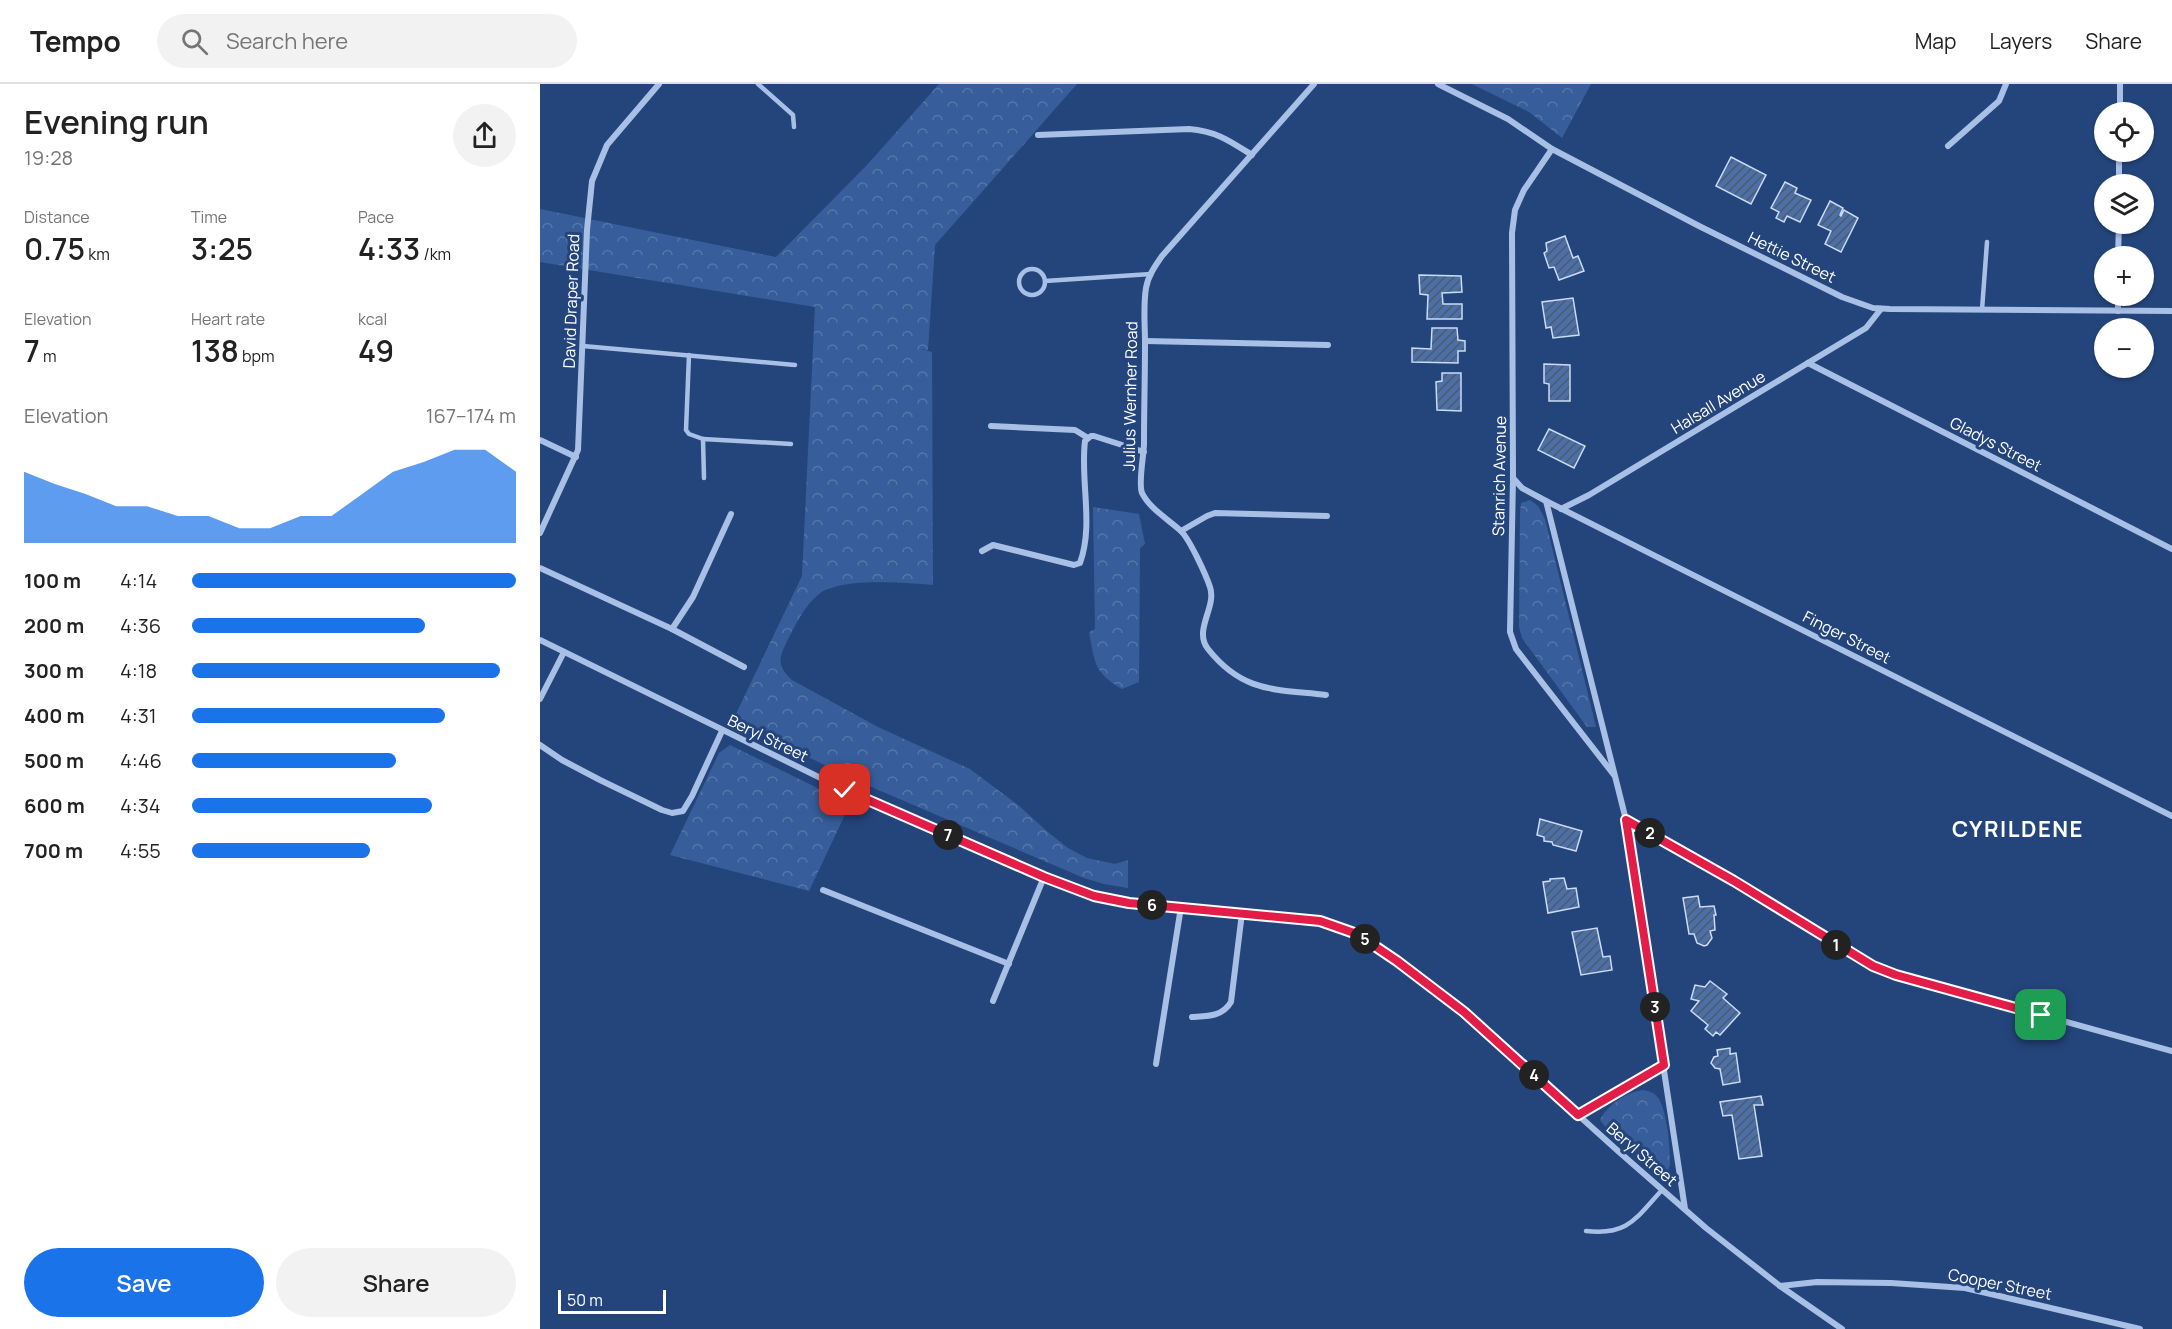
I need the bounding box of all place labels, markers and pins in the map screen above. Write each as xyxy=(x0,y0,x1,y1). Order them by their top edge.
pin xyxy=(819,764,870,815)
pin: 2 xyxy=(1635,818,1665,848)
pin: 7 xyxy=(933,820,963,850)
pin: 6 xyxy=(1137,890,1167,920)
pin: 5 xyxy=(1350,924,1380,954)
pin: 1 xyxy=(1821,930,1851,960)
pin xyxy=(2015,989,2066,1040)
pin: 3 xyxy=(1640,992,1670,1022)
pin: 4 xyxy=(1519,1060,1549,1090)

